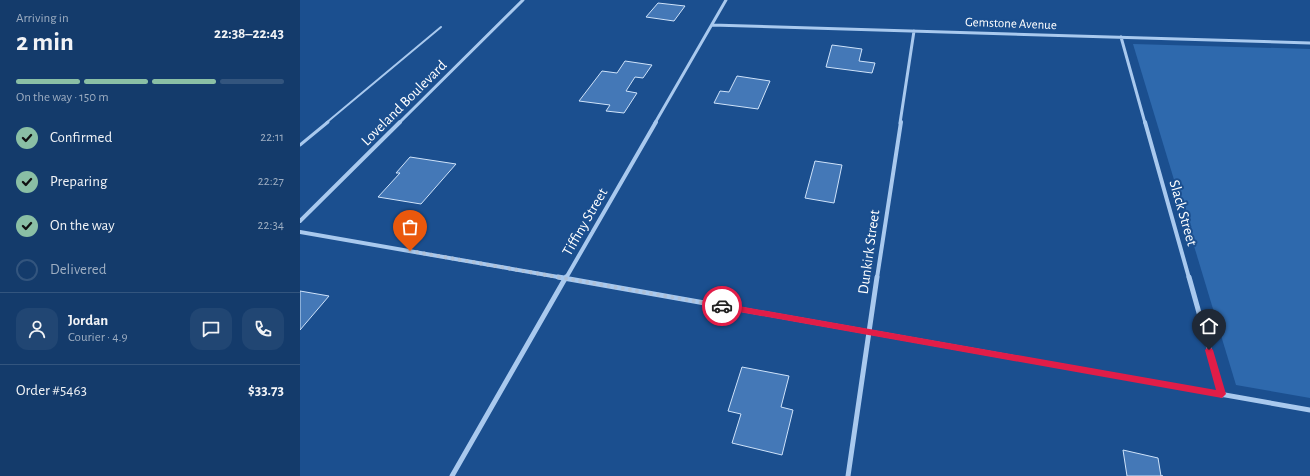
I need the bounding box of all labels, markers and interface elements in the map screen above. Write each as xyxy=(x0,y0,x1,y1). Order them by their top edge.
text: Arriving in xyxy=(16,12,69,25)
street label: Gemstone Avenue xyxy=(965,16,1057,32)
text: 22:38–22:43 xyxy=(214,26,284,41)
text: 2 min xyxy=(16,29,74,55)
street label: Loveland Boulevard xyxy=(358,57,450,149)
text: On the way · 150 m xyxy=(16,91,109,104)
icon: check xyxy=(16,127,38,149)
text: Confirmed xyxy=(50,130,112,145)
text: 22:11 xyxy=(260,131,284,144)
icon: check xyxy=(16,171,38,193)
text: Preparing xyxy=(50,174,107,189)
text: 22:27 xyxy=(258,175,284,188)
street label: Slack Street xyxy=(1166,178,1200,248)
street label: Tiffiny Street xyxy=(560,185,610,258)
street label: Dunkirk Street xyxy=(856,209,882,295)
pin xyxy=(393,210,427,251)
icon: check xyxy=(16,215,38,237)
icon: bag xyxy=(399,216,421,238)
text: On the way xyxy=(50,218,115,233)
text: 22:34 xyxy=(258,219,284,232)
text: Delivered xyxy=(50,262,107,277)
courier xyxy=(702,286,742,326)
icon: car xyxy=(711,295,733,317)
button: person xyxy=(16,308,58,350)
button: chat xyxy=(190,308,232,350)
button: phone xyxy=(242,308,284,350)
pin xyxy=(1192,309,1226,350)
text: Jordan xyxy=(68,313,108,328)
icon: home xyxy=(1198,315,1220,337)
text: Courier · 4.9 xyxy=(68,331,128,344)
text: Order #5463 xyxy=(16,383,87,398)
text: $33.73 xyxy=(248,383,284,398)

